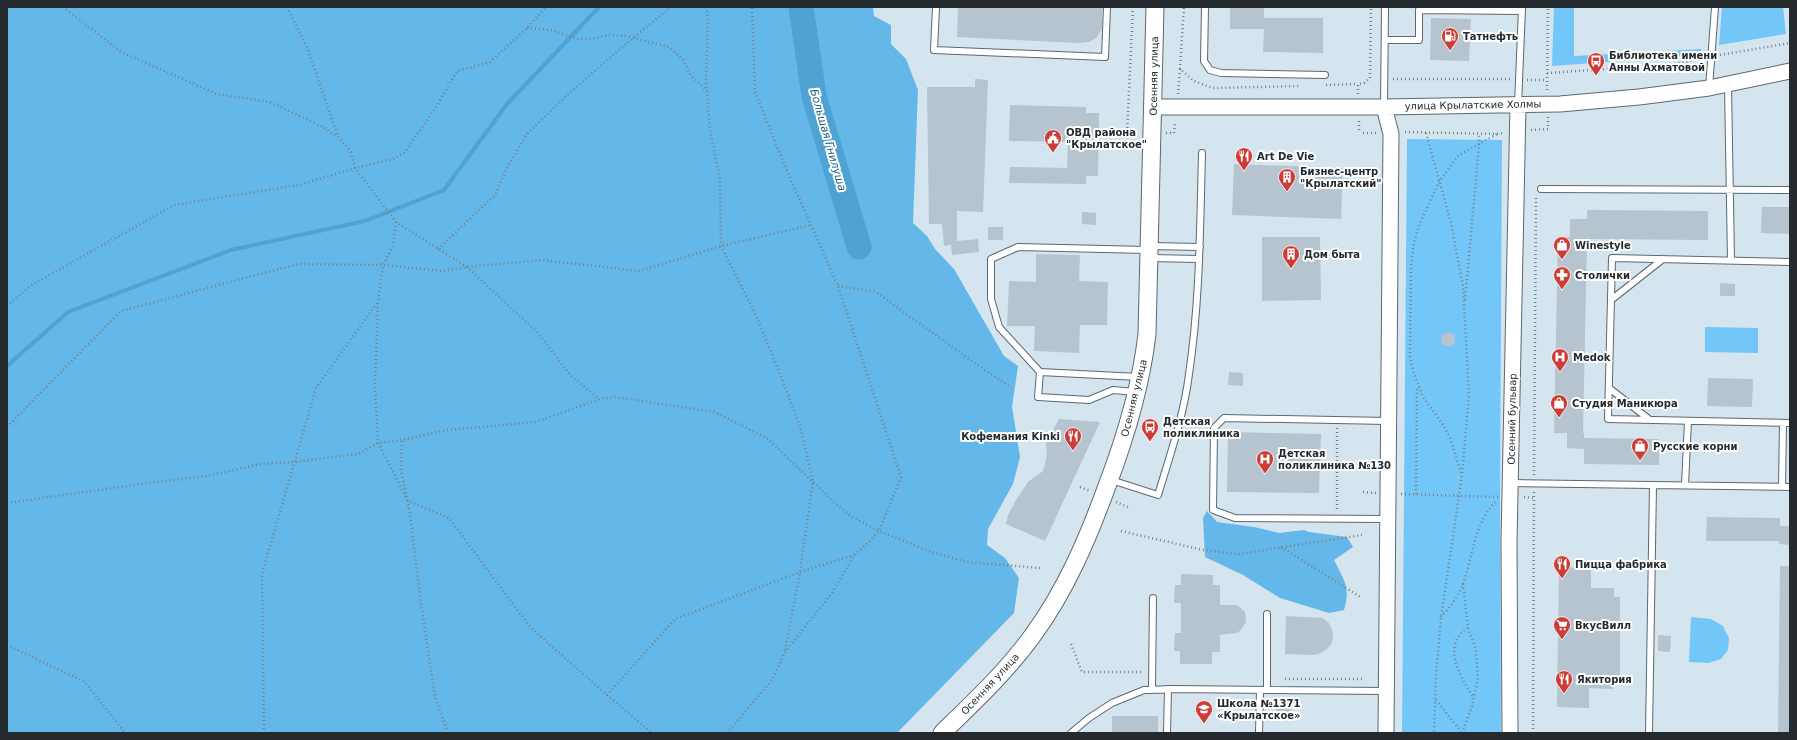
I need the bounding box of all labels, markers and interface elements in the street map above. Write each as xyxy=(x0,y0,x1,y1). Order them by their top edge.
fuel station icon: Татнефть xyxy=(1440,26,1460,51)
place label: Татнефть xyxy=(1463,31,1518,42)
street label: Осенняя улица xyxy=(1148,36,1160,116)
place label: Библиотека имени Анны Ахматовой xyxy=(1609,50,1717,73)
bus stop icon: Библиотека имени Анны Ахматовой xyxy=(1586,51,1606,76)
water label: Большая Гнилуша xyxy=(807,87,849,193)
street label: улица Крылатские Холмы xyxy=(1405,98,1541,112)
place label: ОВД района "Крылатское" xyxy=(1066,127,1147,150)
public building icon: ОВД района "Крылатское" xyxy=(1043,128,1063,153)
restaurant icon: Art De Vie xyxy=(1234,146,1254,171)
place label: Art De Vie xyxy=(1257,151,1314,162)
place label: Бизнес-центр "Крылатский" xyxy=(1300,166,1381,189)
building icon: Бизнес-центр "Крылатский" xyxy=(1277,167,1297,192)
shop icon: Winestyle xyxy=(1552,235,1572,260)
place label: Winestyle xyxy=(1575,240,1631,251)
building icon: Дом быта xyxy=(1281,244,1301,269)
place label: Дом быта xyxy=(1304,249,1360,260)
pharmacy icon: Столички xyxy=(1552,265,1572,290)
place label: Столички xyxy=(1575,270,1630,281)
hospital icon: Medok xyxy=(1550,347,1570,372)
place label: Medok xyxy=(1573,352,1611,363)
street label: Осенняя улица xyxy=(1119,358,1149,438)
street label: Осенний бульвар xyxy=(1506,373,1518,465)
shop icon: Студия Маникюра xyxy=(1549,393,1569,418)
place label: Студия Маникюра xyxy=(1572,398,1678,409)
place label: Детская поликлиника xyxy=(1163,416,1240,439)
bus stop icon: Детская поликлиника xyxy=(1140,417,1160,442)
restaurant icon: Кофемания Kinki xyxy=(1063,426,1083,451)
place label: Кофемания Kinki xyxy=(961,431,1060,442)
shop icon: Русские корни xyxy=(1630,436,1650,461)
place label: Русские корни xyxy=(1653,441,1738,452)
place label: Детская поликлиника №130 xyxy=(1278,448,1391,471)
hospital icon: Детская поликлиника №130 xyxy=(1255,449,1275,474)
restaurant icon: Пицца фабрика xyxy=(1552,554,1572,579)
place label: Пицца фабрика xyxy=(1575,559,1667,570)
supermarket icon: ВкусВилл xyxy=(1552,615,1572,640)
place label: ВкусВилл xyxy=(1575,620,1631,631)
street label: Осенняя улица xyxy=(959,651,1021,717)
restaurant icon: Якитория xyxy=(1554,669,1574,694)
place label: Якитория xyxy=(1577,674,1632,685)
place label: Школа №1371 «Крылатское» xyxy=(1217,698,1301,721)
school or university icon: Школа №1371 «Крылатское» xyxy=(1194,699,1214,724)

